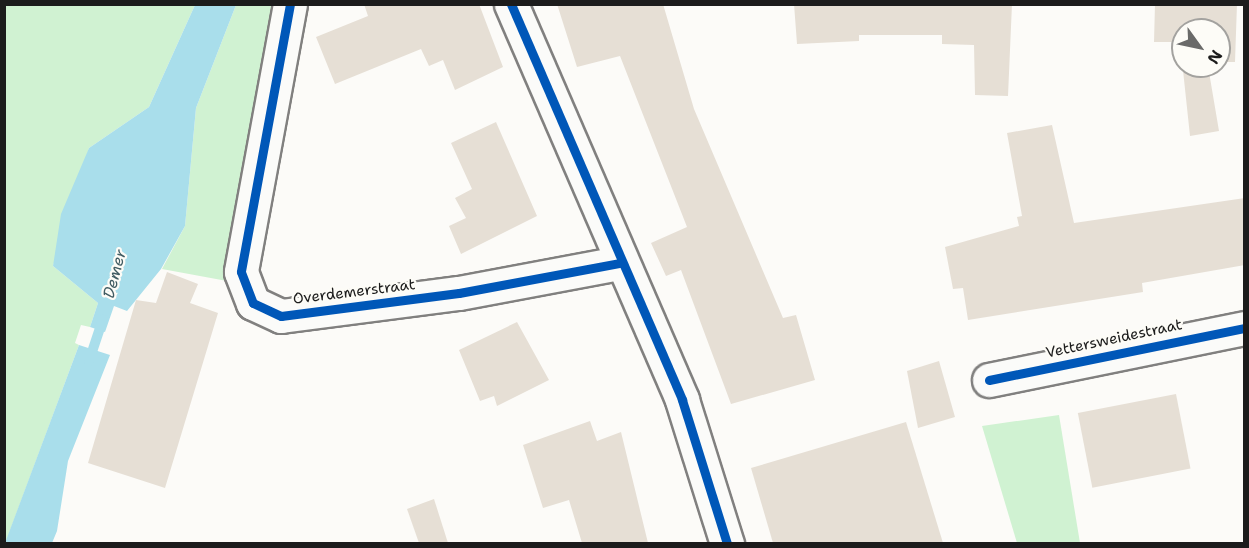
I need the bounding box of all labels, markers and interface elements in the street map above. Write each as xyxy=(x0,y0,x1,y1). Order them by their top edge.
north arrow xyxy=(1171,18,1231,78)
text: N xyxy=(1203,46,1227,68)
water label: Demer xyxy=(99,247,131,301)
street label: Overdemerstraat xyxy=(292,276,416,308)
street label: Vettersweidestraat xyxy=(1044,316,1184,362)

